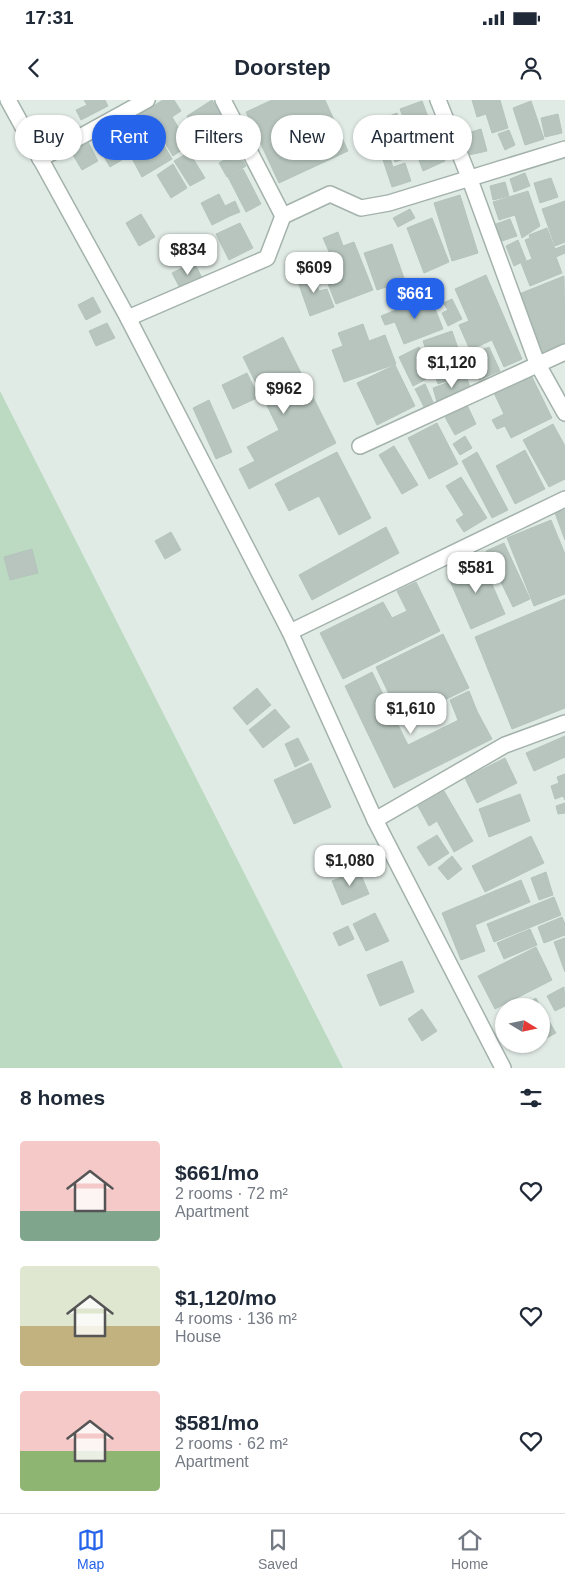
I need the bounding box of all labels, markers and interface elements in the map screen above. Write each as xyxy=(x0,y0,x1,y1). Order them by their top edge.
text: 17:31 xyxy=(25,7,74,28)
icon: back xyxy=(20,54,48,82)
icon: person xyxy=(517,54,545,82)
text: Doorstep xyxy=(234,55,331,80)
chip: Buy xyxy=(15,115,82,160)
chip: Rent xyxy=(92,115,166,160)
chip: Filters xyxy=(176,115,261,160)
chip: New xyxy=(271,115,343,160)
chip: Apartment xyxy=(353,115,472,160)
pin: $834 xyxy=(158,234,218,276)
text: $834 xyxy=(170,241,206,258)
pin: $609 xyxy=(284,252,344,294)
text: $609 xyxy=(296,259,332,276)
pin: $661 xyxy=(385,278,445,320)
text: $661 xyxy=(397,285,433,302)
pin: $1,120 xyxy=(411,346,493,389)
text: $1,120 xyxy=(428,354,476,371)
pin: $962 xyxy=(254,372,314,415)
text: $962 xyxy=(266,380,302,397)
pin: $581 xyxy=(446,552,506,594)
text: $581 xyxy=(458,559,494,576)
pin: $1,610 xyxy=(370,692,452,735)
text: $1,610 xyxy=(387,700,435,717)
pin: $1,080 xyxy=(309,844,391,887)
text: $1,080 xyxy=(326,852,374,869)
north arrow xyxy=(495,998,550,1052)
map controls xyxy=(495,998,550,1053)
icon: filters xyxy=(517,1084,545,1112)
text: 8 homes xyxy=(20,1086,105,1109)
icon: home xyxy=(60,1161,120,1221)
text: $661/mo xyxy=(175,1161,259,1184)
icon: heart xyxy=(517,1177,545,1205)
text: 2 rooms · 72 m² xyxy=(175,1185,288,1202)
text: Apartment xyxy=(175,1203,249,1220)
icon: home xyxy=(60,1286,120,1346)
text: $1,120/mo xyxy=(175,1286,277,1309)
icon: heart xyxy=(517,1302,545,1330)
text: 4 rooms · 136 m² xyxy=(175,1310,297,1327)
text: House xyxy=(175,1328,221,1345)
icon: home xyxy=(60,1411,120,1471)
text: $581/mo xyxy=(175,1411,259,1434)
icon: heart xyxy=(517,1427,545,1455)
text: 2 rooms · 62 m² xyxy=(175,1435,288,1452)
text: Apartment xyxy=(175,1453,249,1470)
tab: Map xyxy=(77,1526,105,1572)
tab: Saved xyxy=(258,1526,298,1572)
tab: Home xyxy=(451,1526,488,1572)

